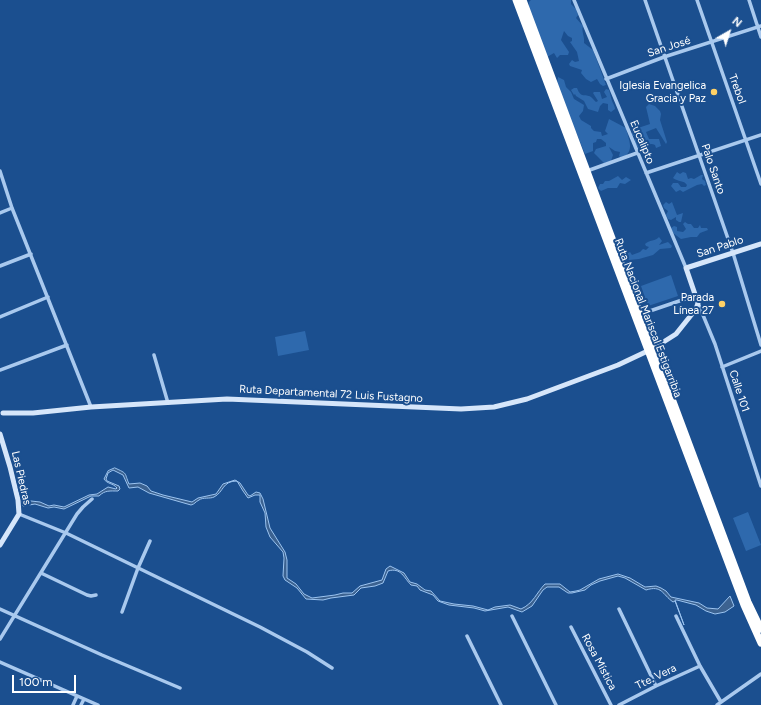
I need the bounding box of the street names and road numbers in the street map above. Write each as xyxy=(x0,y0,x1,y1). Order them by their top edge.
street label: San José xyxy=(646,34,692,60)
street label: Trebol xyxy=(726,72,748,106)
street label: Eucalipto xyxy=(627,118,657,166)
street label: Palo Santo xyxy=(698,142,728,196)
street label: San Pablo xyxy=(695,233,745,261)
street label: Ruta Nacional Mariscal Estigarribia xyxy=(611,237,685,399)
street label: Calle 101 xyxy=(726,368,752,414)
street label: Ruta Departamental 72 Luis Fustagno xyxy=(239,383,423,405)
street label: Las Piedras xyxy=(8,450,34,506)
street label: Rosa Mística xyxy=(579,632,619,692)
street label: Tte. Vera xyxy=(633,661,679,693)

